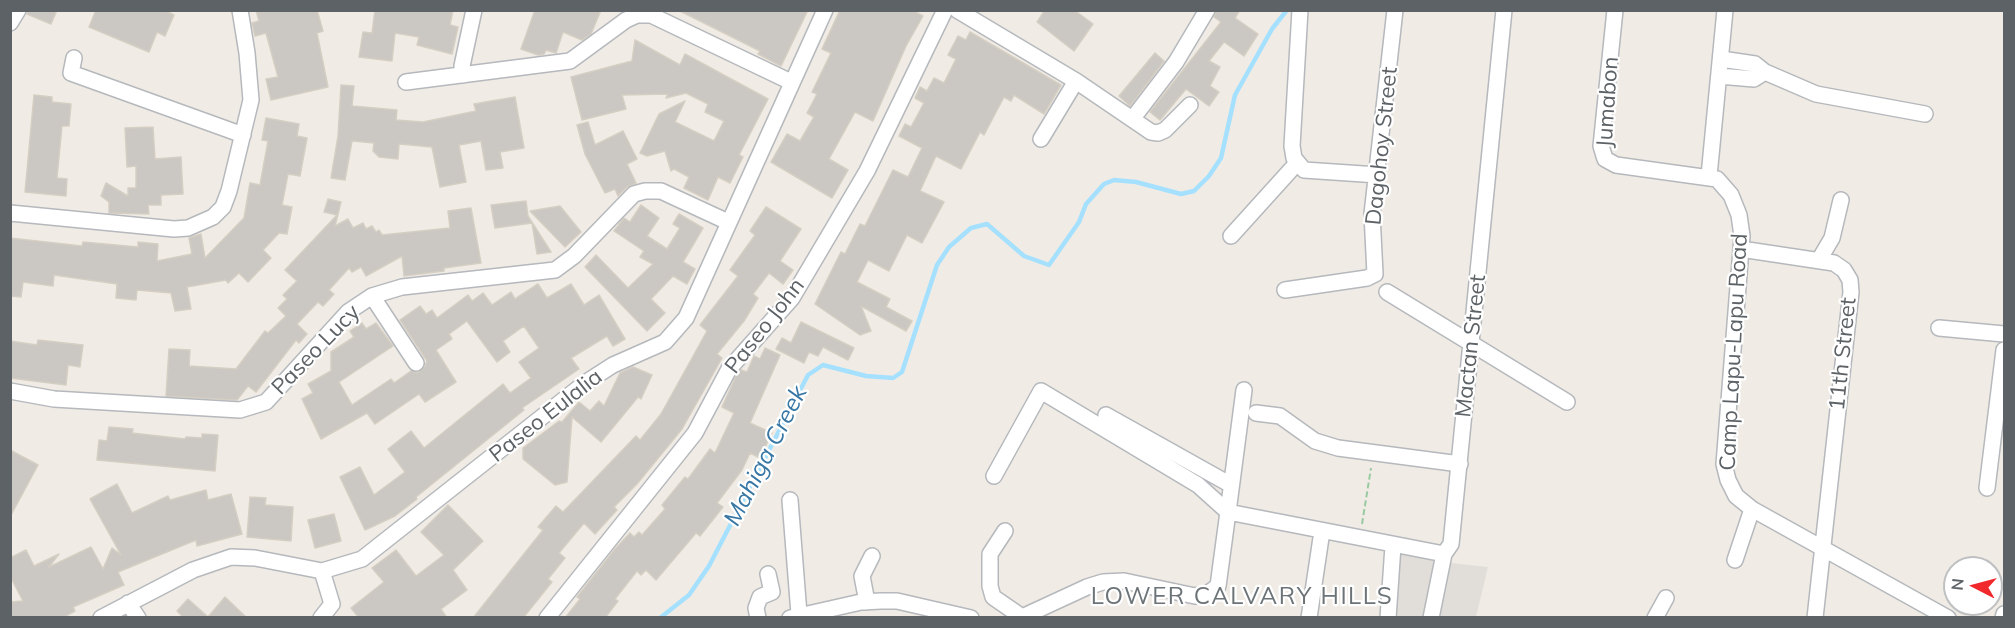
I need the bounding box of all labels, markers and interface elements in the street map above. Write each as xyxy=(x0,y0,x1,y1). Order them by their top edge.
street label: Jumabon xyxy=(1592,56,1624,148)
street label: Dagohoy Street xyxy=(1361,66,1403,226)
street label: Camp Lapu-Lapu Road xyxy=(1715,233,1753,471)
street label: Paseo John xyxy=(720,273,810,379)
street label: Mactan Street xyxy=(1450,273,1492,419)
street label: 11th Street xyxy=(1824,296,1862,412)
street label: Paseo Lucy xyxy=(266,299,366,401)
street label: Paseo Eulalia xyxy=(484,364,608,468)
water label: Mahiga Creek xyxy=(718,381,814,531)
north arrow xyxy=(1943,556,2003,616)
text: N xyxy=(1947,577,1968,591)
district label: LOWER CALVARY HILLS xyxy=(1091,583,1393,611)

